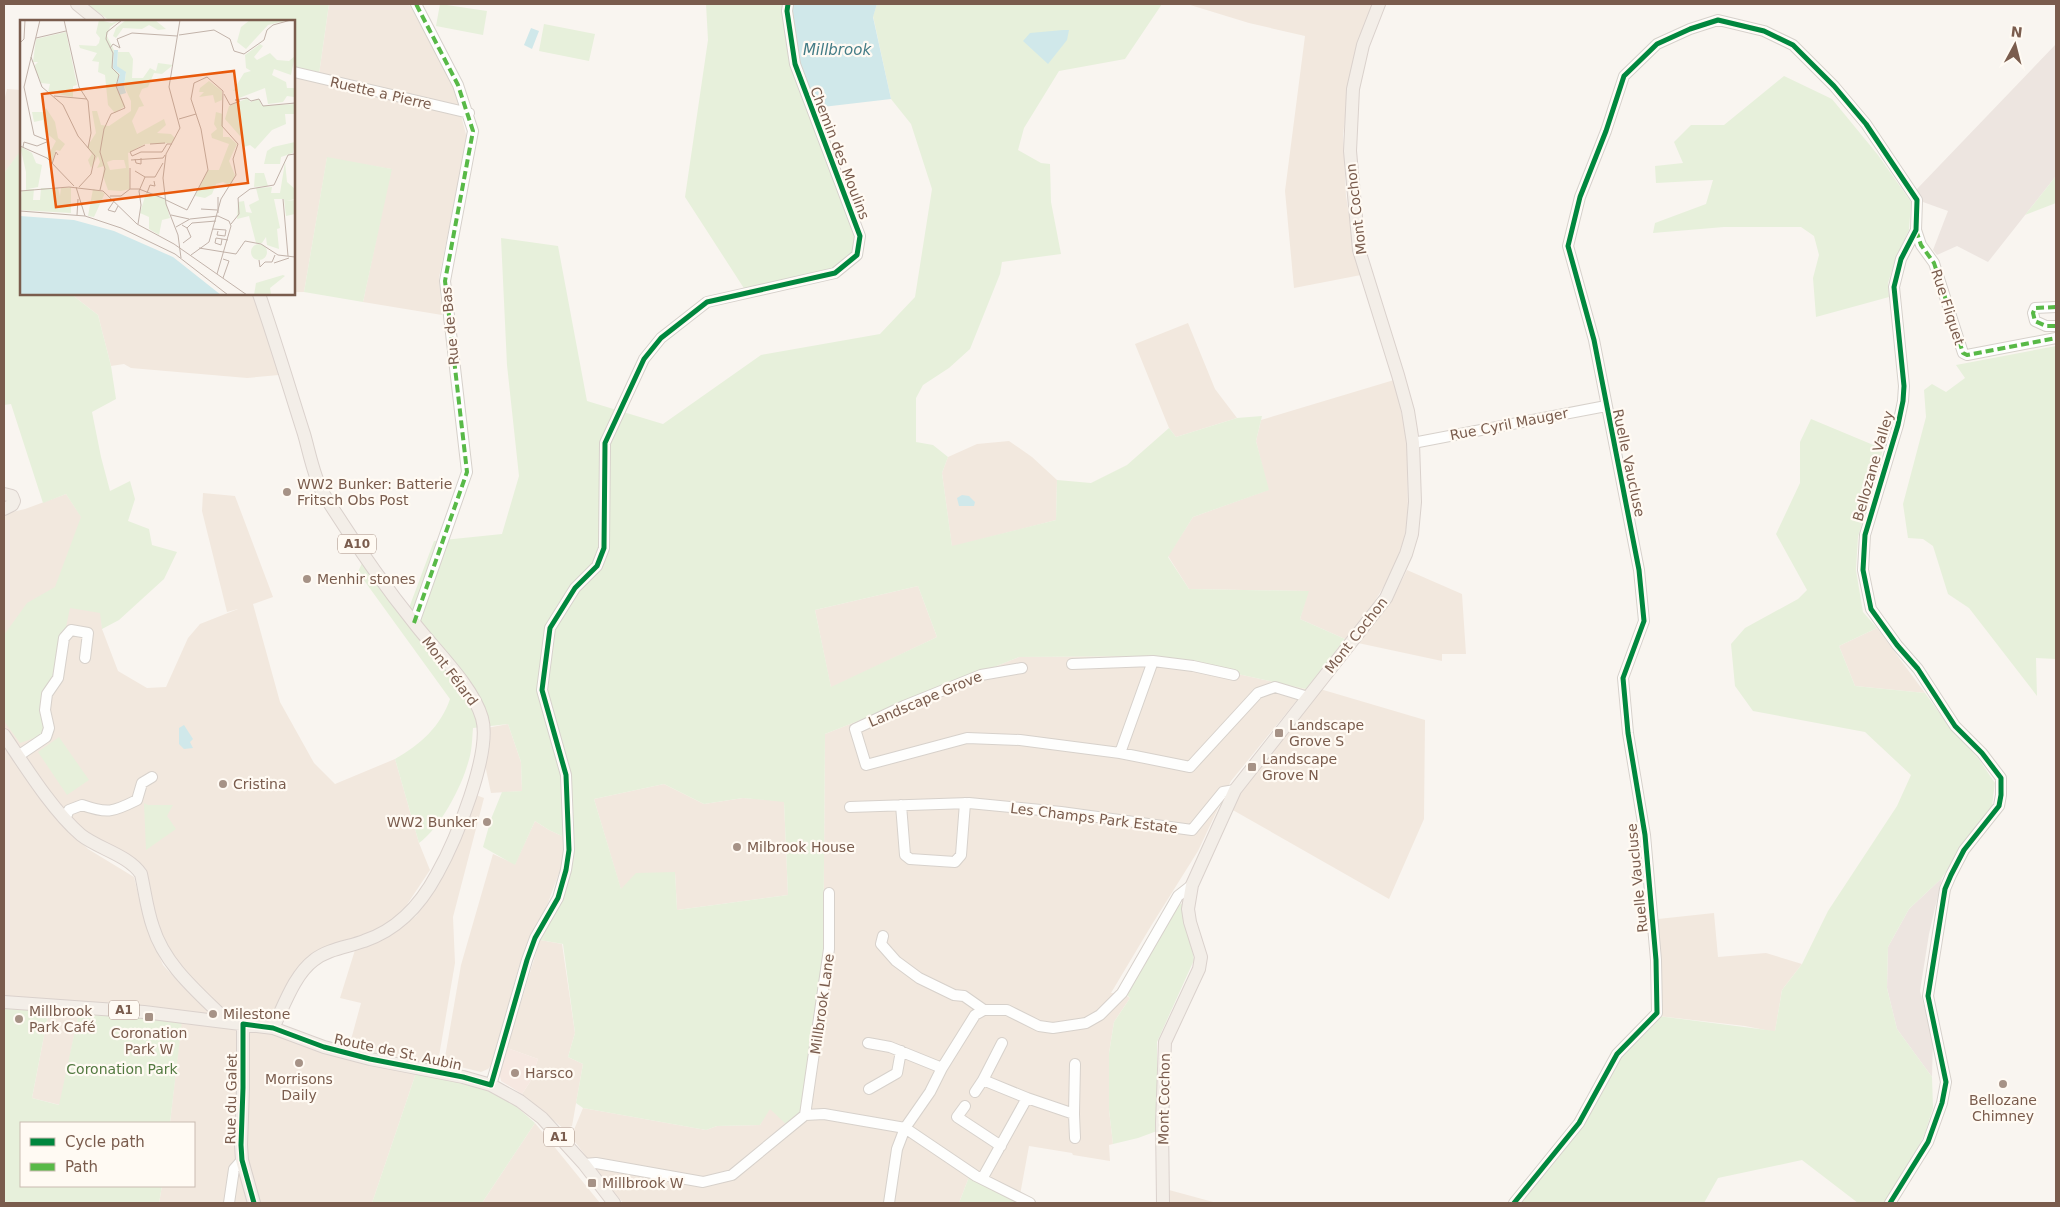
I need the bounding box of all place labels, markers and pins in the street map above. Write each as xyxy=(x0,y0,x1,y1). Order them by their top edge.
place label: WW2 Bunker: Batterie Fritsch Obs Post xyxy=(297,476,452,508)
marker: WW2 Bunker: Batterie Fritsch Obs Post xyxy=(281,486,293,498)
place label: Menhir stones xyxy=(317,571,416,587)
marker: Menhir stones xyxy=(301,573,313,585)
place label: Landscape Grove S xyxy=(1289,717,1364,749)
marker: Landscape Grove S xyxy=(1273,727,1285,739)
place label: Landscape Grove N xyxy=(1262,751,1337,783)
marker: Landscape Grove N xyxy=(1246,761,1258,773)
place label: Cristina xyxy=(233,776,287,792)
marker: Cristina xyxy=(217,778,229,790)
place label: WW2 Bunker xyxy=(387,814,477,830)
marker: WW2 Bunker xyxy=(481,816,493,828)
place label: Milbrook House xyxy=(747,839,855,855)
marker: Milbrook House xyxy=(731,841,743,853)
place label: Millbrook Park Café xyxy=(29,1003,96,1035)
place label: Milestone xyxy=(223,1006,290,1022)
marker: Milestone xyxy=(207,1008,219,1020)
marker: Coronation Park W xyxy=(143,1011,155,1023)
marker: Millbrook Park Café xyxy=(13,1013,25,1025)
place label: Coronation Park W xyxy=(111,1025,187,1057)
marker: Morrisons Daily xyxy=(293,1057,305,1069)
place label: Harsco xyxy=(525,1065,573,1081)
marker: Harsco xyxy=(509,1067,521,1079)
place label: Morrisons Daily xyxy=(265,1071,333,1103)
marker: Bellozane Chimney xyxy=(1997,1078,2009,1090)
place label: Bellozane Chimney xyxy=(1969,1092,2037,1124)
place label: Millbrook W xyxy=(602,1175,684,1191)
marker: Millbrook W xyxy=(586,1177,598,1189)

